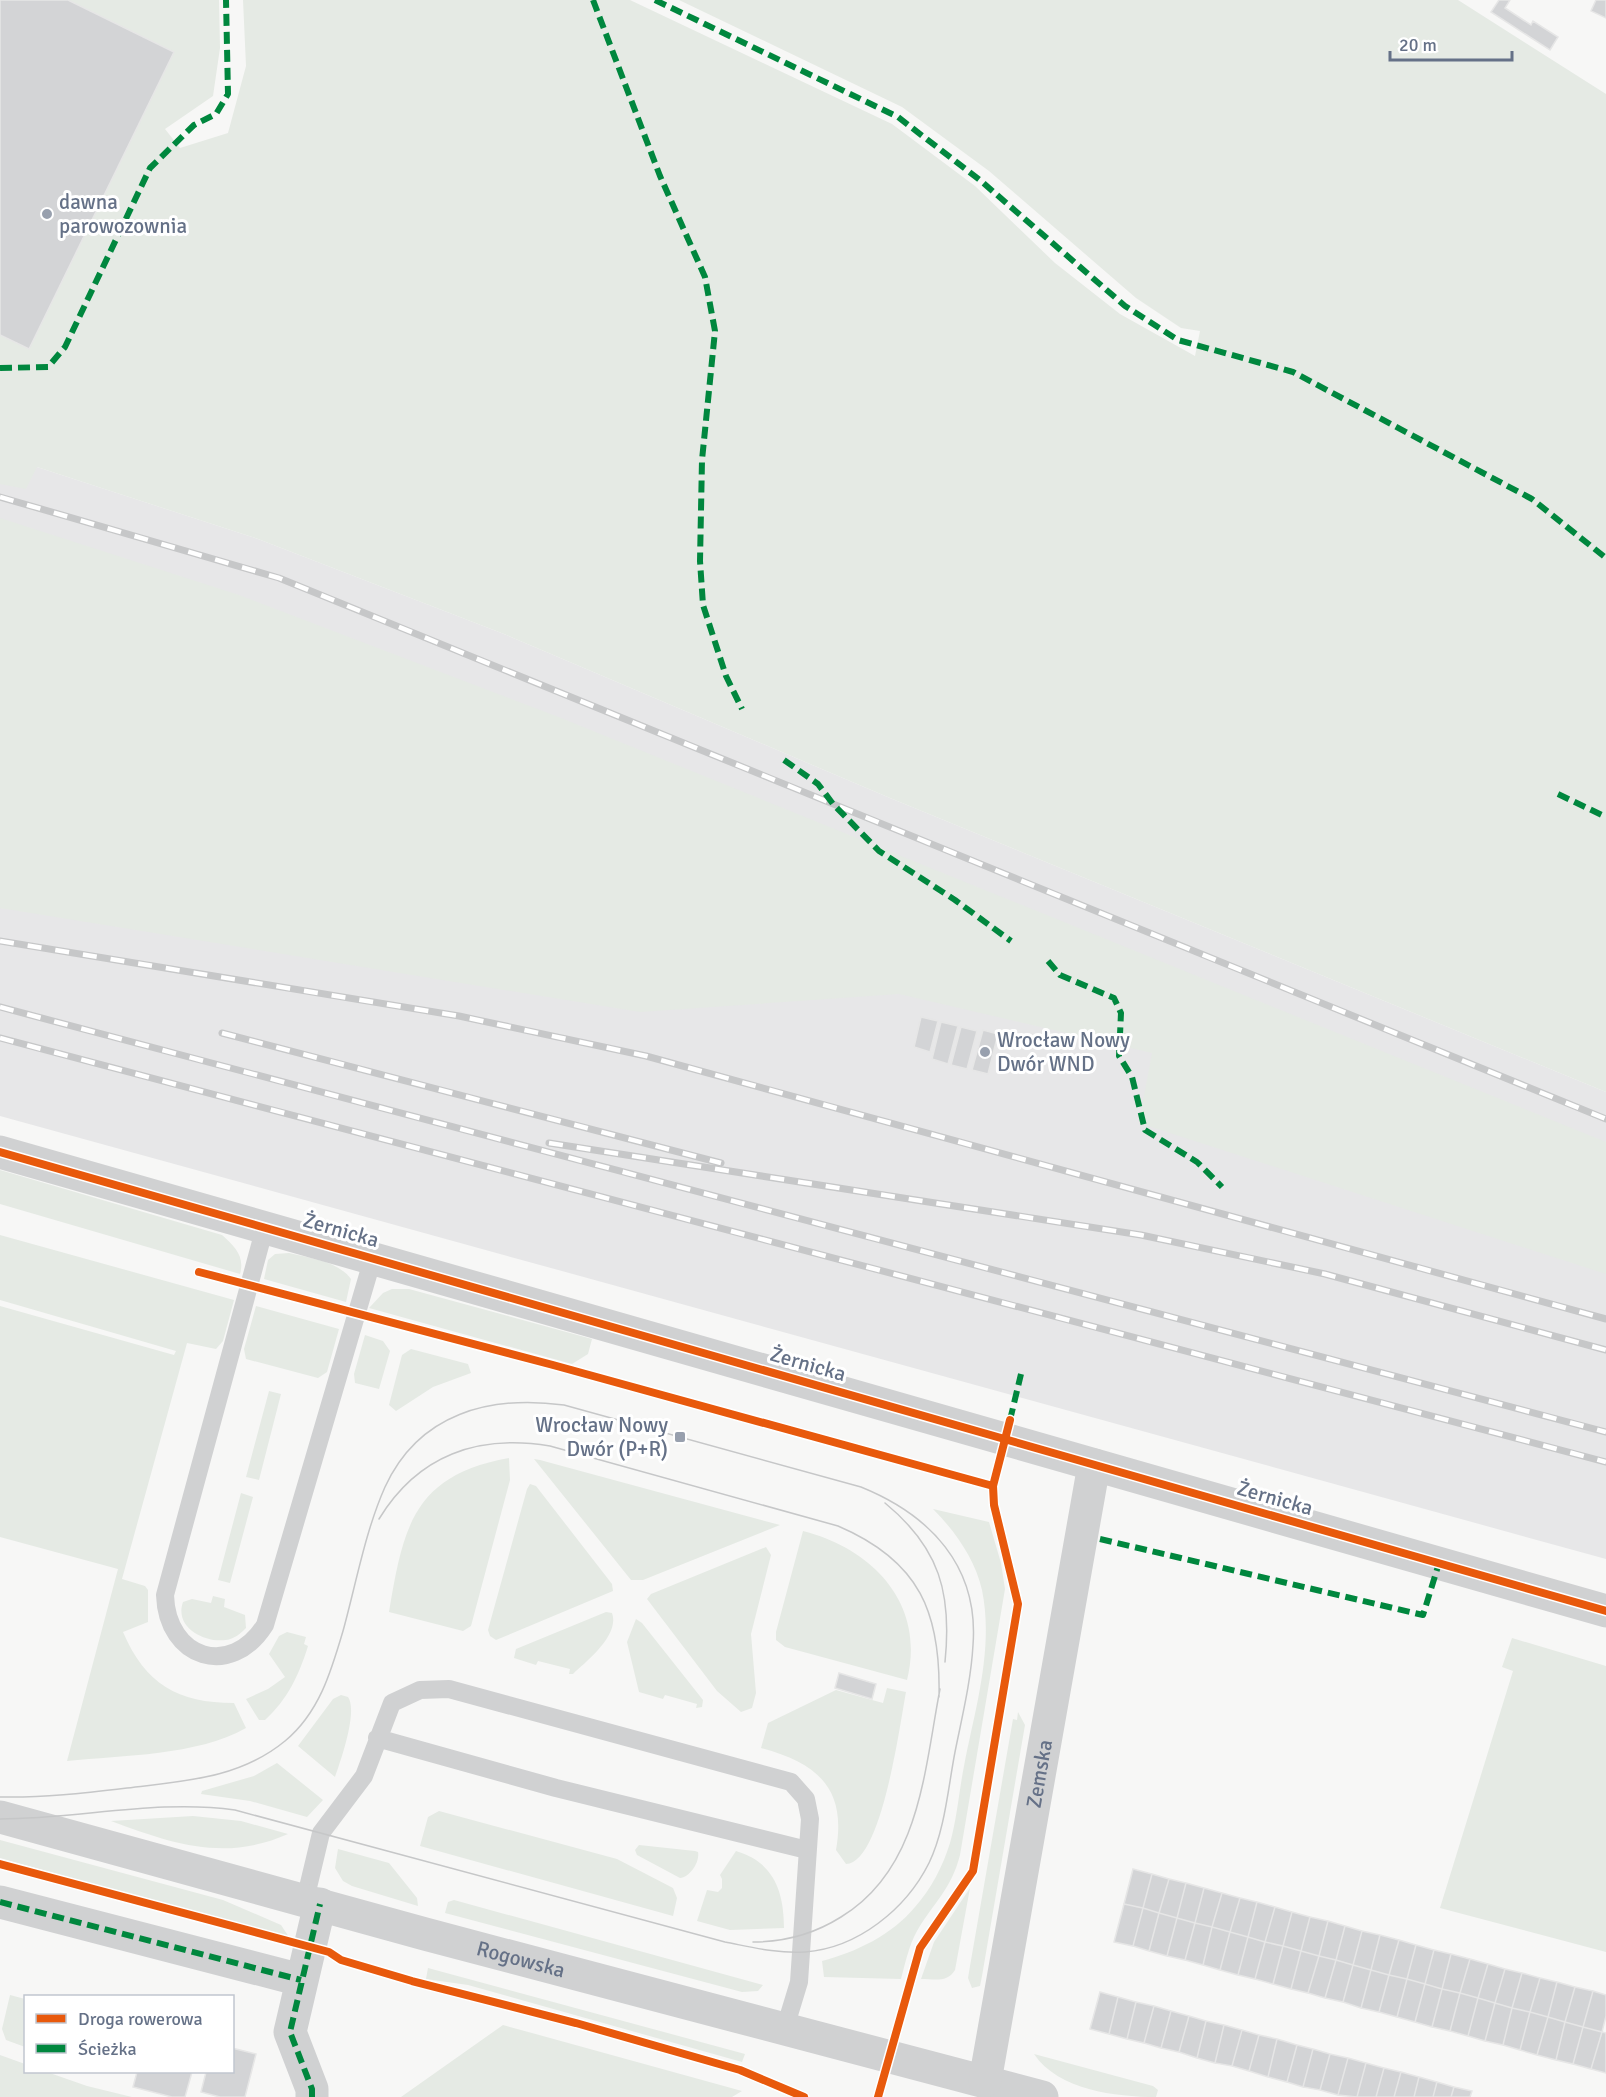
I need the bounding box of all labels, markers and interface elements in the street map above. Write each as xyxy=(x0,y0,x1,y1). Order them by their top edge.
scale bar xyxy=(1390,24,1512,62)
text: 20 m xyxy=(1399,34,1437,56)
place label: dawna parowozownia xyxy=(59,189,187,239)
marker: dawna parowozownia xyxy=(40,207,54,221)
place label: Wrocław Nowy Dwór WND xyxy=(997,1027,1130,1077)
marker: Wrocław Nowy Dwór WND xyxy=(978,1045,992,1059)
street label: Żernicka xyxy=(300,1207,382,1253)
street label: Żernicka xyxy=(767,1341,849,1387)
place label: Wrocław Nowy Dwór (P+R) xyxy=(535,1412,668,1462)
marker: Wrocław Nowy Dwór (P+R) xyxy=(673,1430,687,1444)
street label: Żernicka xyxy=(1234,1475,1316,1521)
street label: Zemska xyxy=(1021,1738,1058,1810)
street label: Rogowska xyxy=(474,1935,568,1983)
legend xyxy=(24,1995,234,2073)
text: Droga rowerowa xyxy=(78,2008,203,2030)
text: Ścieżka xyxy=(78,2038,137,2060)

